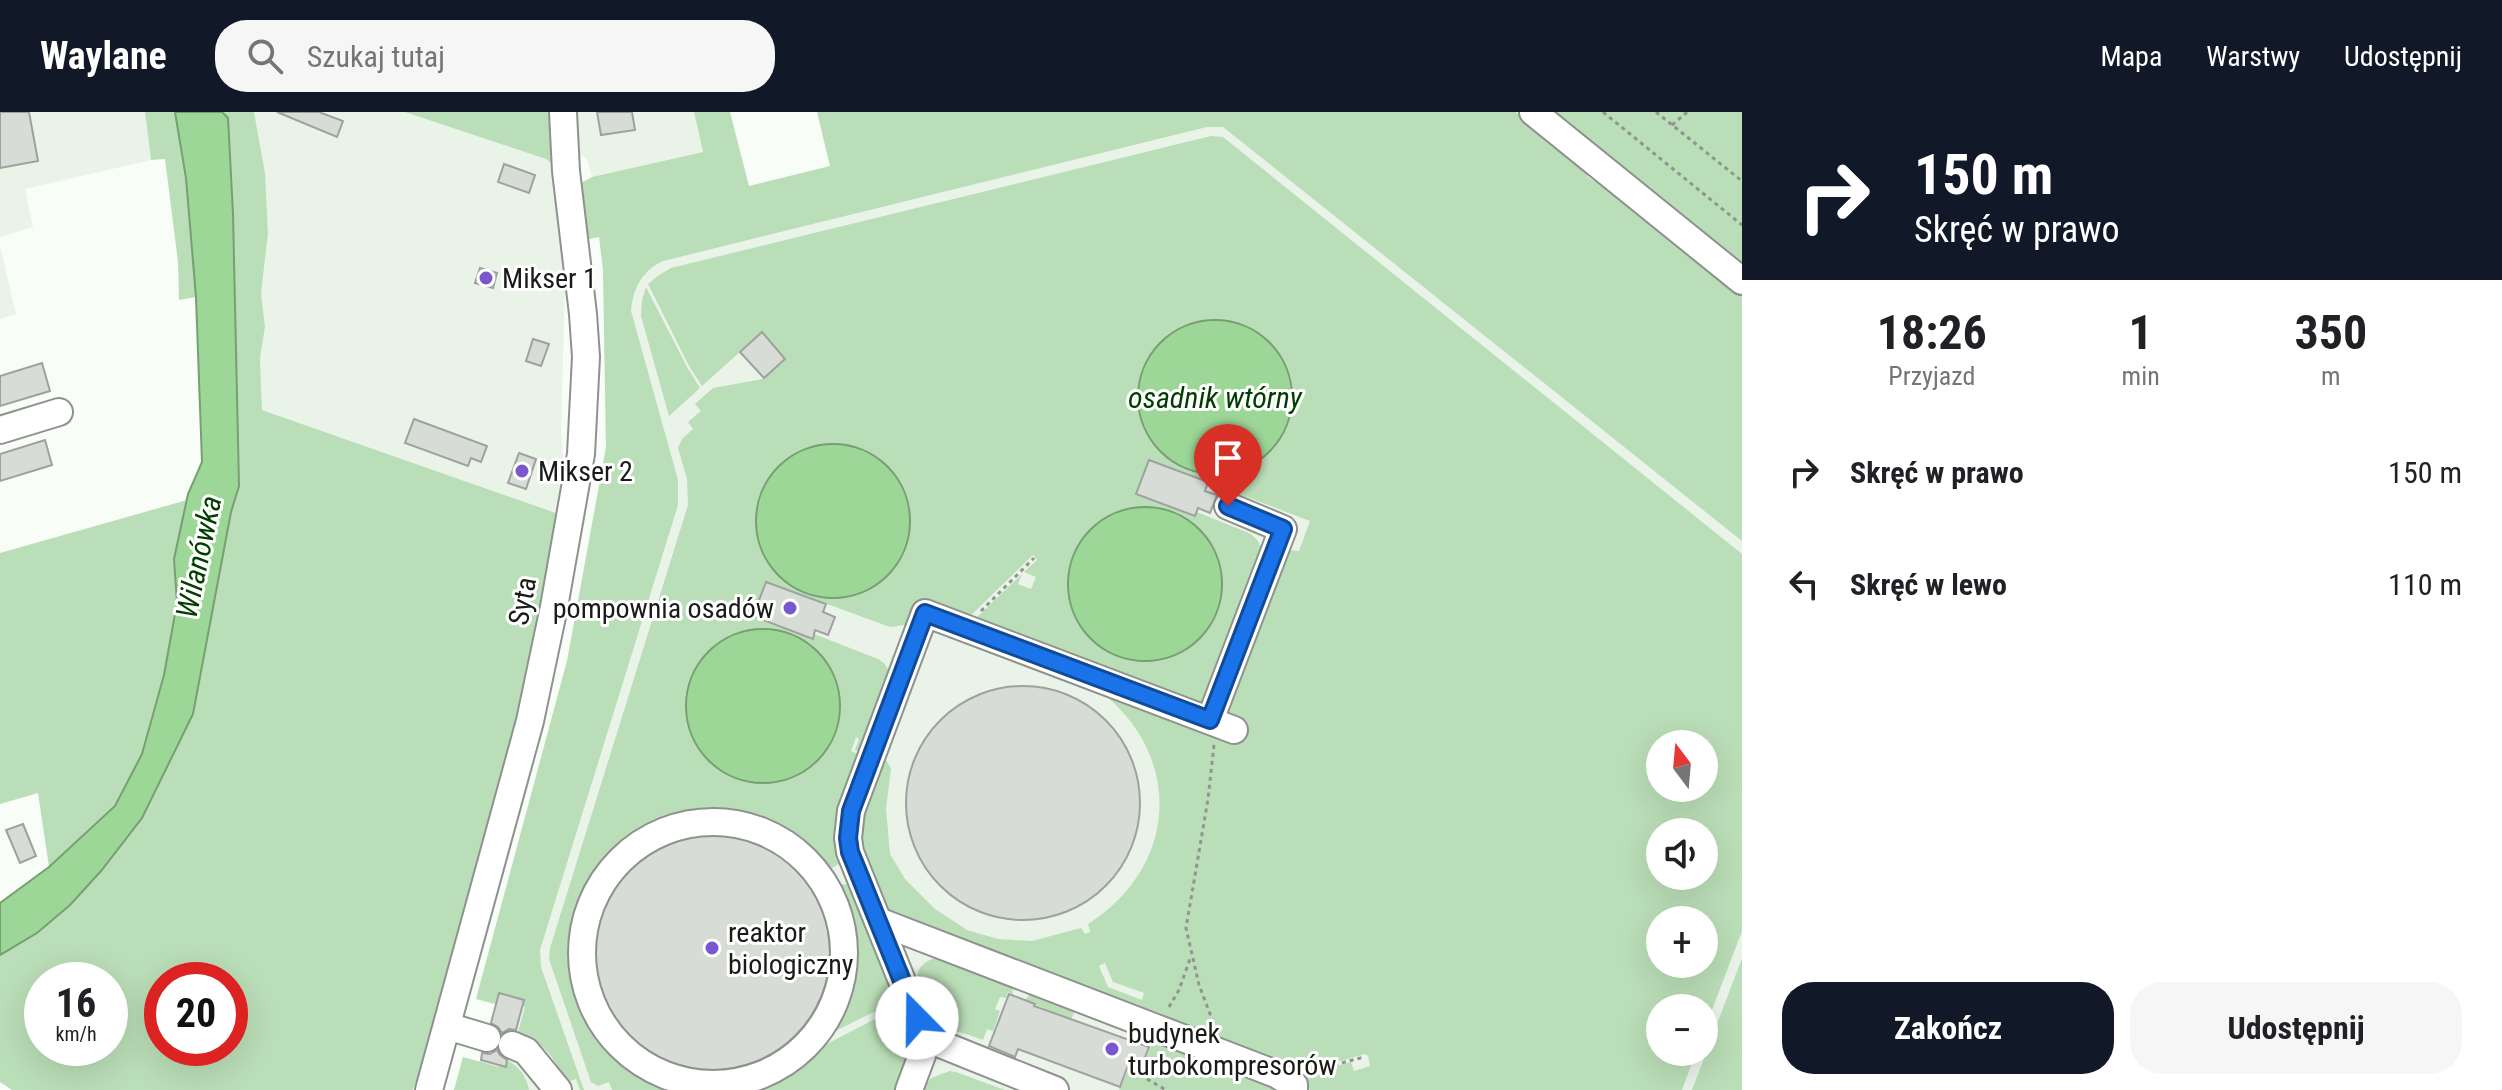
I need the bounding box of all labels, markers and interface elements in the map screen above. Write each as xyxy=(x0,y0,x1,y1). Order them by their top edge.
search box xyxy=(215,20,775,92)
text: Waylane xyxy=(40,34,167,78)
icon: search xyxy=(243,34,287,78)
text: Szukaj tutaj xyxy=(307,39,445,74)
text: Mapa xyxy=(2101,40,2162,73)
text: Warstwy xyxy=(2206,40,2300,73)
text: Udostępnij xyxy=(2344,40,2462,73)
text: 150 m xyxy=(1914,142,2053,208)
icon: right xyxy=(1782,144,1886,248)
text: Skręć w prawo xyxy=(1914,209,2120,251)
place label: Mikser 1 xyxy=(502,262,597,295)
marker: Mikser 1 xyxy=(477,269,495,287)
text: 18:26 xyxy=(1877,304,1987,361)
text: 1 xyxy=(2129,304,2153,361)
text: 350 xyxy=(2294,304,2367,361)
text: Przyjazd xyxy=(1888,361,1975,391)
text: min xyxy=(2122,361,2160,391)
text: m xyxy=(2321,361,2341,391)
water label: osadnik wtórny xyxy=(1128,380,1303,415)
pin xyxy=(1194,424,1262,506)
icon: arrive xyxy=(1206,436,1250,480)
icon: right xyxy=(1782,450,1826,494)
place label: Mikser 2 xyxy=(538,455,633,488)
text: Skręć w prawo xyxy=(1850,455,2024,490)
text: 150 m xyxy=(2388,455,2462,490)
marker: Mikser 2 xyxy=(513,462,531,480)
water label: Wilanówka xyxy=(168,493,229,621)
icon: left xyxy=(1782,562,1826,606)
text: Skręć w lewo xyxy=(1850,567,2007,602)
text: 110 m xyxy=(2388,567,2462,602)
street label: Syta xyxy=(502,574,543,628)
place label: pompownia osadów xyxy=(553,592,774,625)
marker: pompownia osadów xyxy=(781,599,799,617)
north arrow xyxy=(1646,730,1718,802)
map controls xyxy=(1646,730,1718,1066)
button: sound xyxy=(1646,818,1718,890)
button: + xyxy=(1646,906,1718,978)
place label: reaktor biologiczny xyxy=(728,916,854,981)
marker: reaktor biologiczny xyxy=(703,939,721,957)
speed limit sign: 20 xyxy=(144,962,248,1066)
position arrow xyxy=(875,976,959,1060)
text: 16 xyxy=(56,980,96,1027)
button: Zakończ xyxy=(1782,982,2114,1074)
button: Udostępnij xyxy=(2130,982,2462,1074)
button: − xyxy=(1646,994,1718,1066)
place label: budynek turbokompresorów xyxy=(1128,1017,1337,1082)
text: km/h xyxy=(55,1022,97,1046)
marker: budynek turbokompresorów xyxy=(1103,1040,1121,1058)

